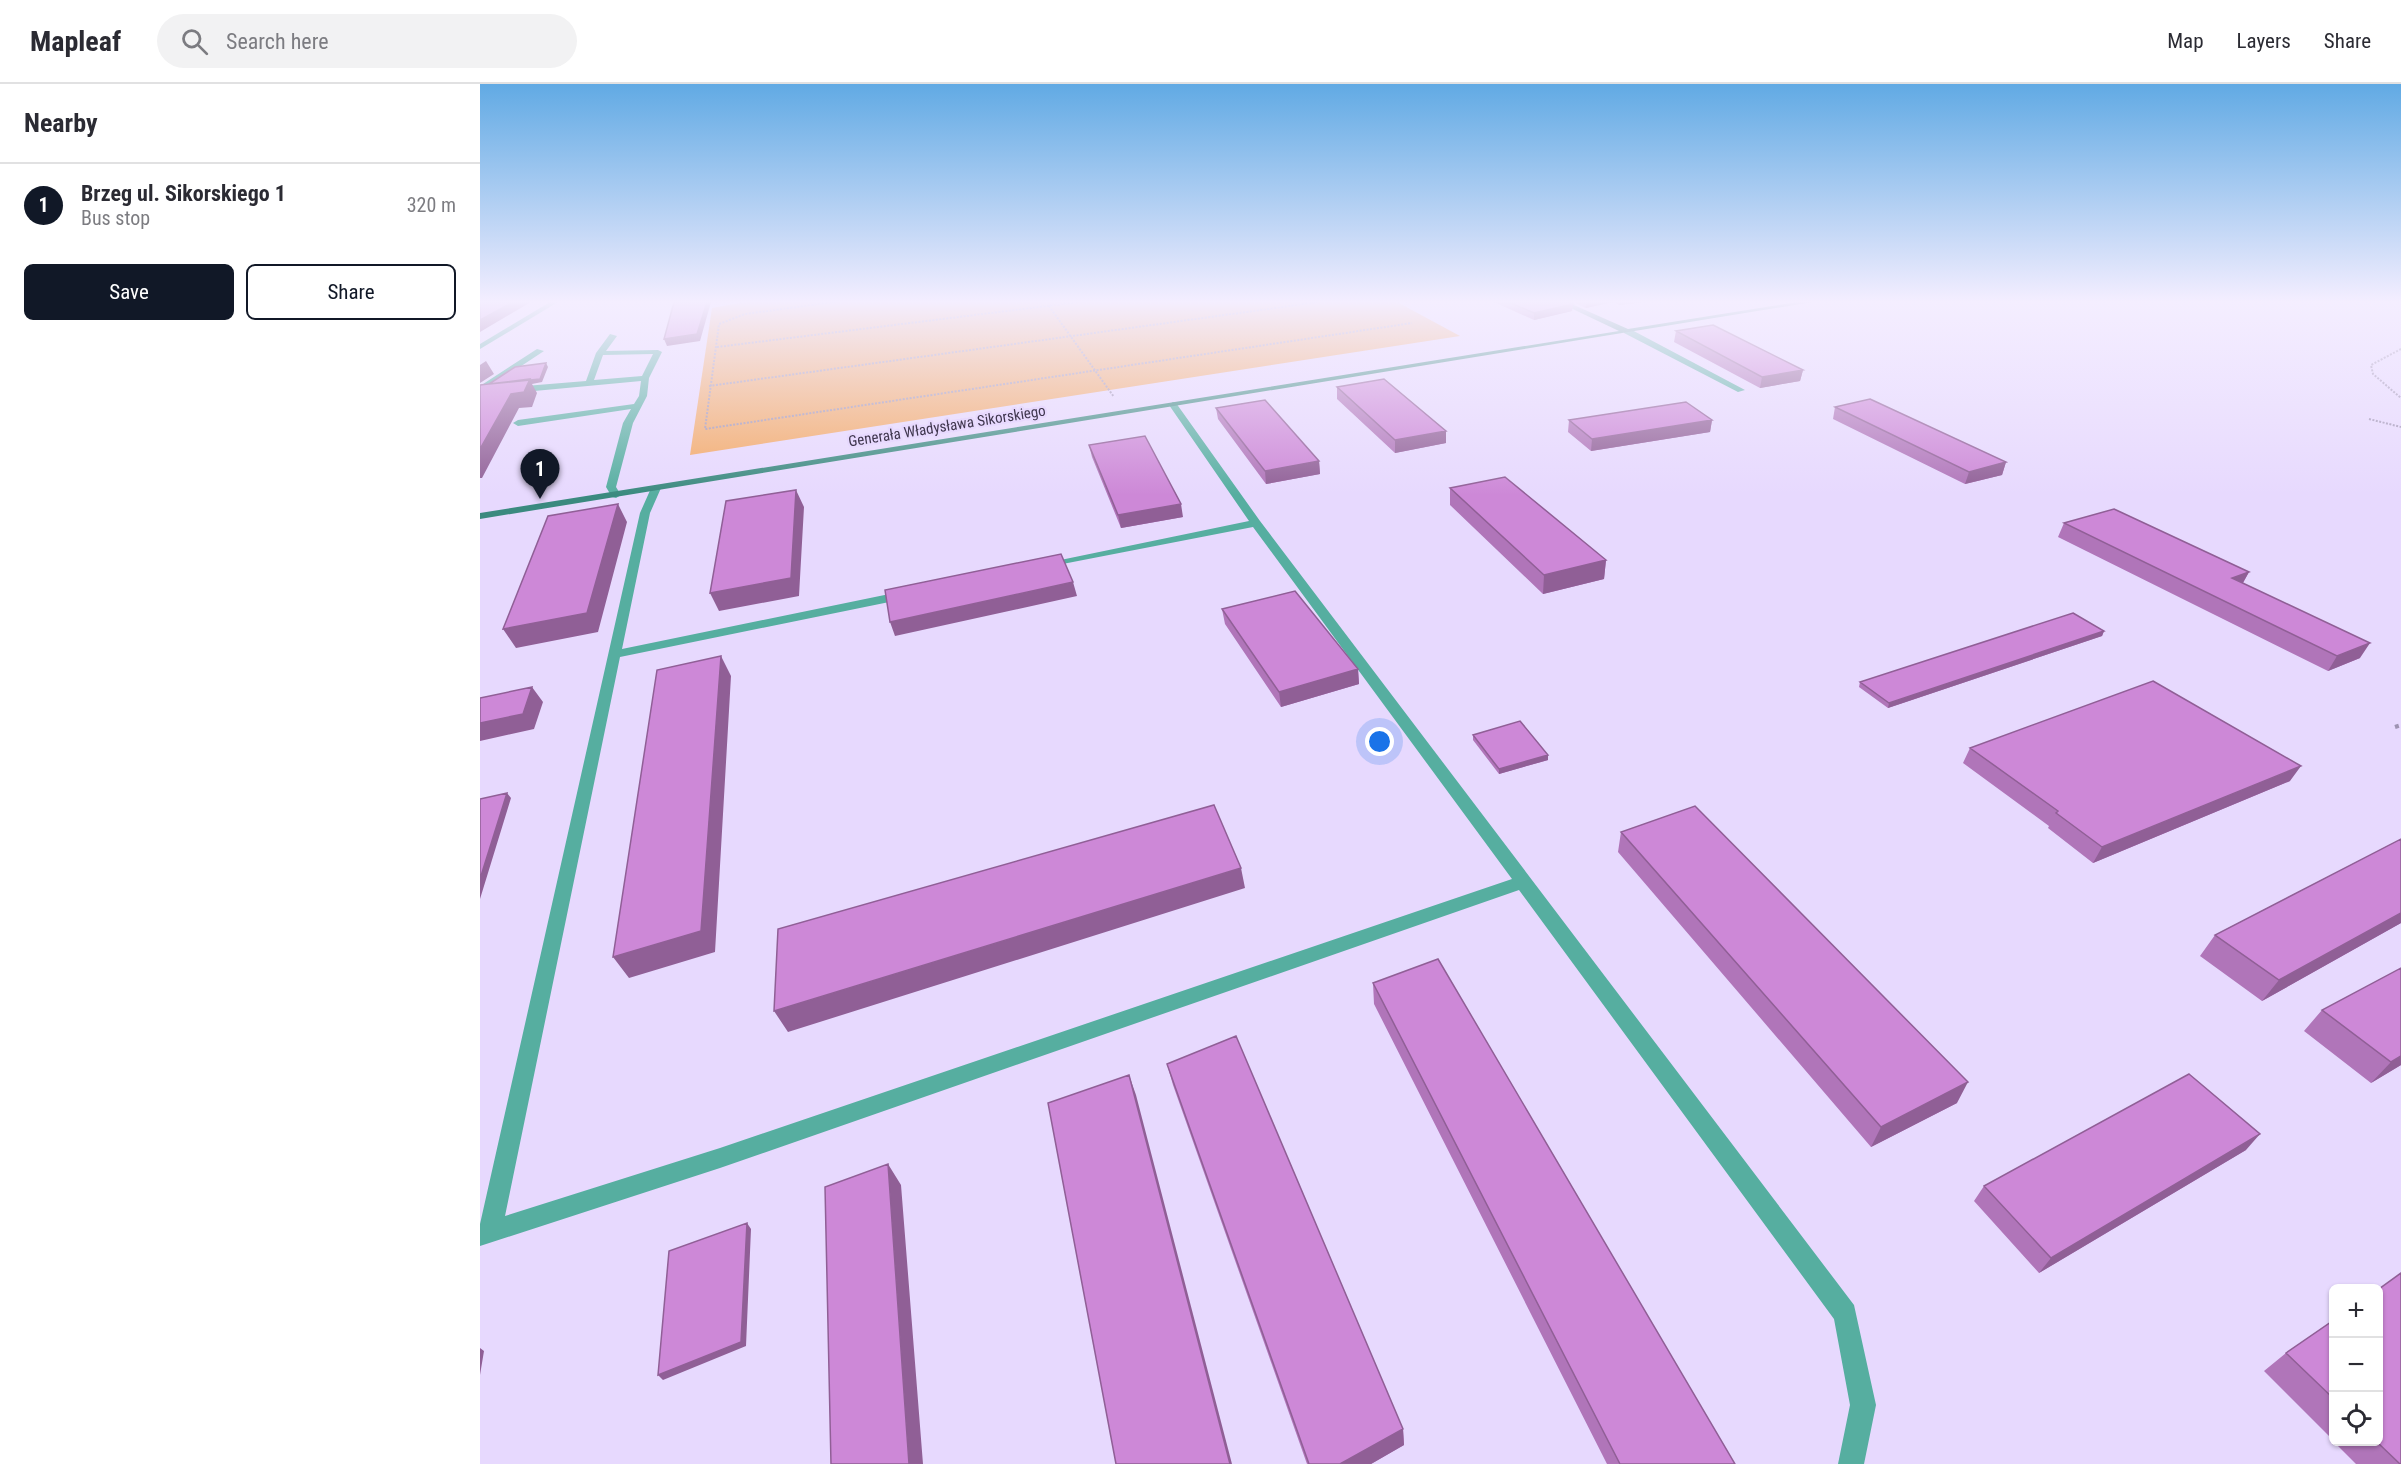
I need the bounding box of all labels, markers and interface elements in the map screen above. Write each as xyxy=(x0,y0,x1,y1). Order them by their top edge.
search box xyxy=(157,14,577,68)
text: Mapleaf xyxy=(30,25,121,58)
icon: search xyxy=(178,25,211,58)
text: Search here xyxy=(226,29,328,54)
text: Map xyxy=(2167,29,2204,53)
text: Layers xyxy=(2237,29,2291,53)
text: Share xyxy=(2324,29,2371,53)
text: Nearby xyxy=(24,108,98,138)
text: Brzeg ul. Sikorskiego 1 xyxy=(81,181,286,206)
text: 1 xyxy=(38,193,49,217)
text: 320 m xyxy=(407,193,456,217)
text: Bus stop xyxy=(81,206,150,230)
button: Save xyxy=(24,264,234,320)
button: Share xyxy=(246,264,456,320)
street label: Generała Władysława Sikorskiego xyxy=(847,402,1047,450)
pin: 1 xyxy=(520,450,560,499)
your location xyxy=(1365,727,1394,756)
map controls xyxy=(2329,1284,2383,1446)
button: + xyxy=(2329,1284,2383,1338)
button: − xyxy=(2329,1338,2383,1392)
button: locate xyxy=(2329,1392,2383,1446)

